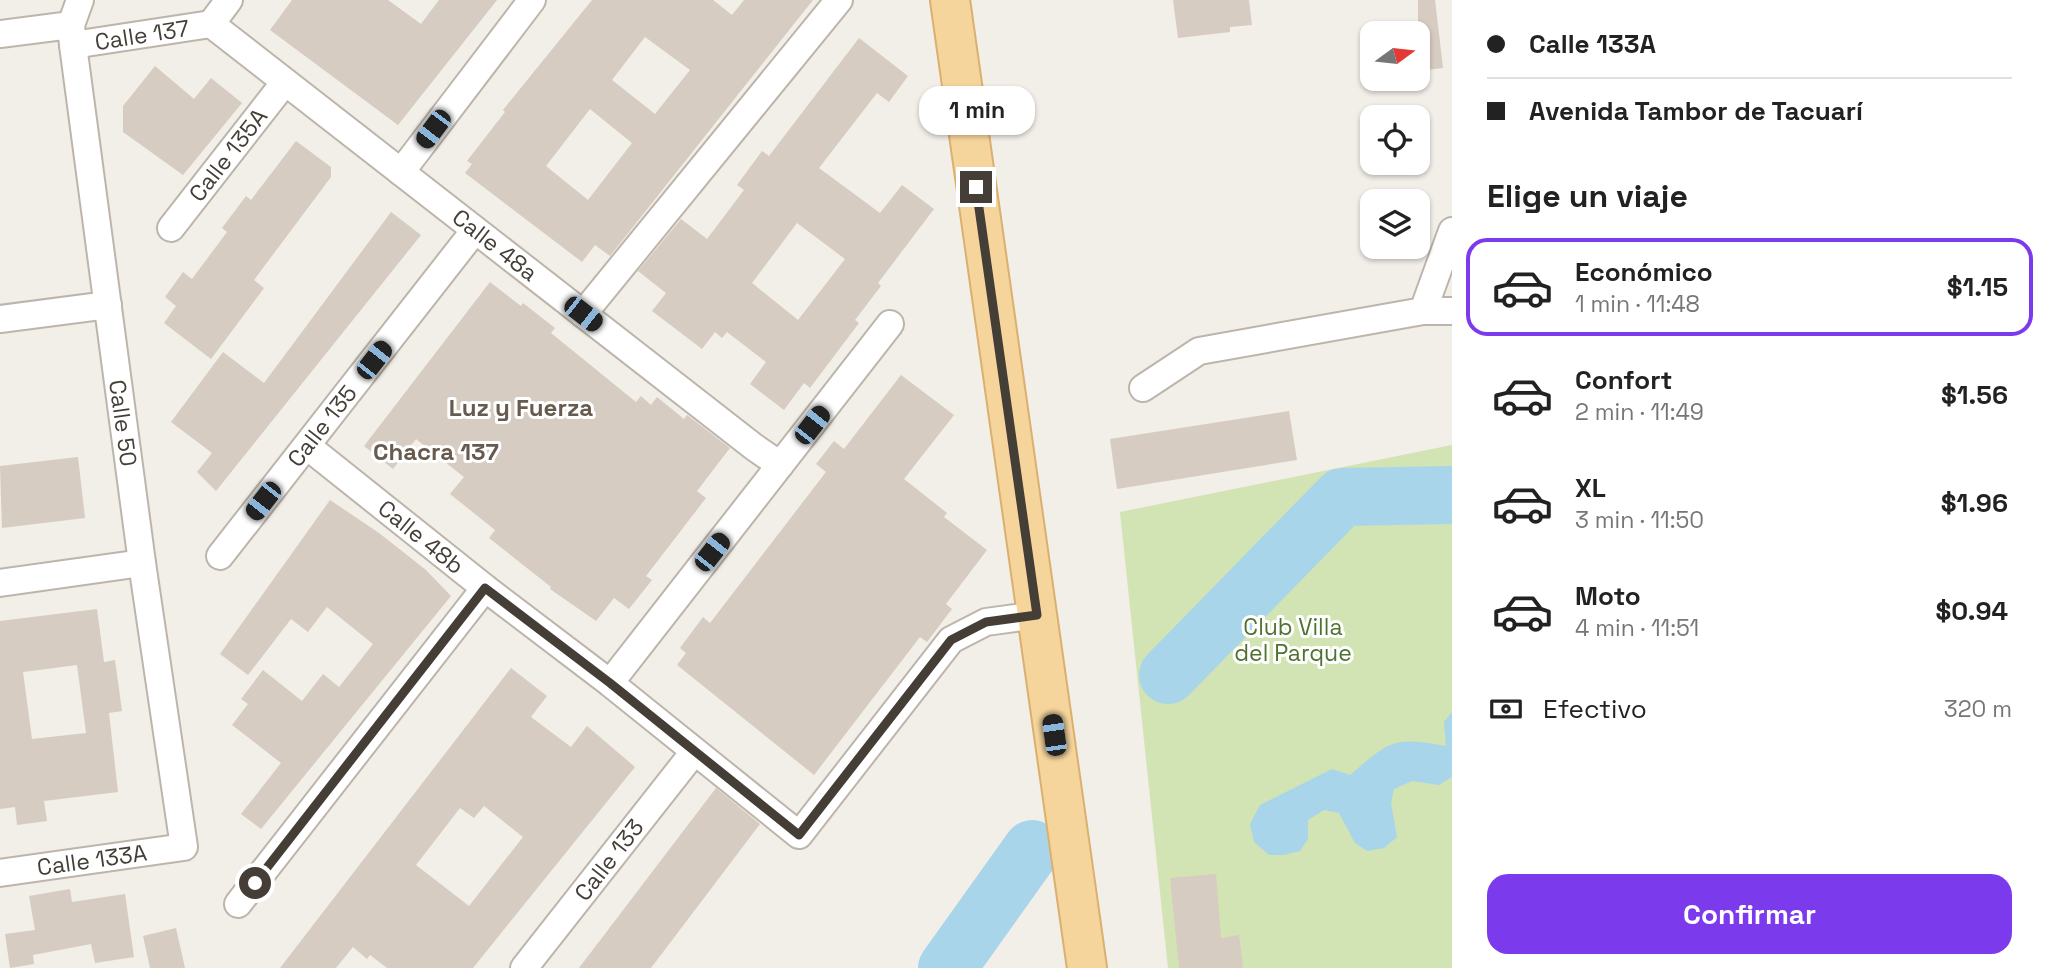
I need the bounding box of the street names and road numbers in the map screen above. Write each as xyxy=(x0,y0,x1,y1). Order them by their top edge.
street label: Calle 137 xyxy=(93,13,191,57)
street label: Calle 135A xyxy=(182,102,274,208)
street label: Calle 48a xyxy=(446,202,544,288)
street label: Calle 50 xyxy=(102,378,144,468)
street label: Calle 135 xyxy=(281,379,363,473)
street label: Calle 48b xyxy=(372,493,470,581)
street label: Calle 133 xyxy=(568,813,650,907)
street label: Calle 133A xyxy=(35,837,149,883)

